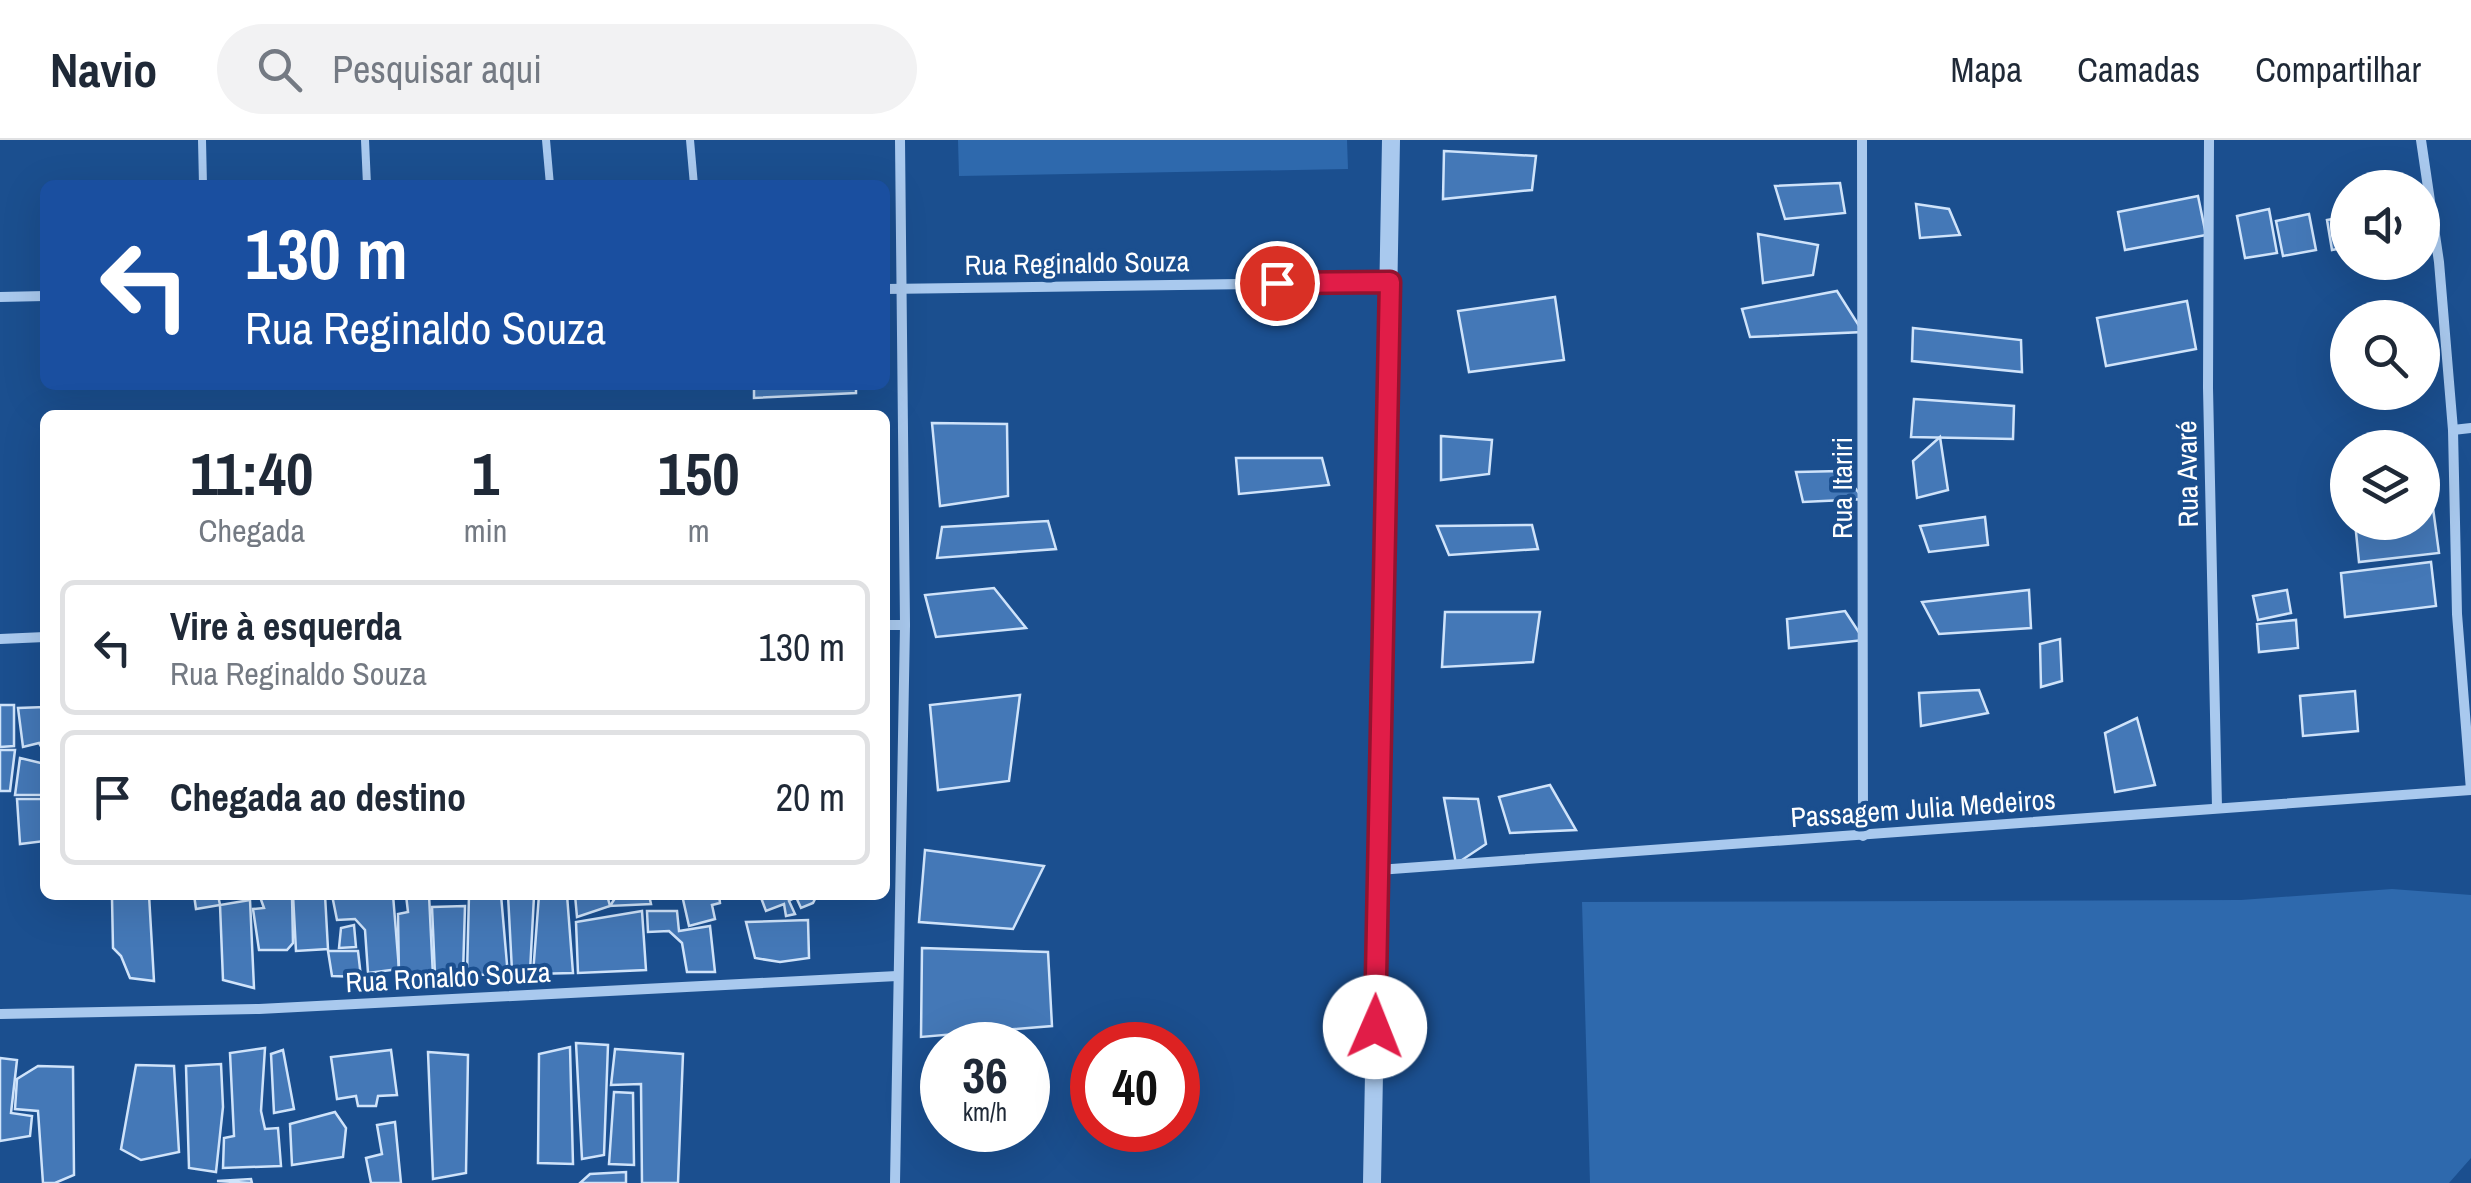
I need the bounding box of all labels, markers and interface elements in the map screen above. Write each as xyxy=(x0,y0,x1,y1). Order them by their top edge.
search box xyxy=(217,24,917,114)
text: Navio xyxy=(50,37,157,102)
icon: search xyxy=(252,42,307,97)
text: Pesquisar aqui xyxy=(332,44,542,95)
text: Mapa xyxy=(1951,46,2022,93)
text: Camadas xyxy=(2077,46,2200,93)
text: Compartilhar xyxy=(2255,46,2421,93)
map controls xyxy=(2330,170,2440,540)
button: sound xyxy=(2330,170,2440,280)
text: 130 m xyxy=(245,207,408,301)
icon: left xyxy=(80,220,210,350)
pin xyxy=(1235,241,1320,326)
street label: Rua Reginaldo Souza xyxy=(964,242,1190,284)
icon: arrive xyxy=(1250,256,1305,311)
text: Rua Reginaldo Souza xyxy=(245,297,606,358)
button: search xyxy=(2330,300,2440,410)
street label: Rua Avaré xyxy=(2167,420,2207,528)
button: layers xyxy=(2330,430,2440,540)
text: 11:40 xyxy=(190,433,313,514)
text: 1 xyxy=(472,433,499,514)
text: 150 xyxy=(658,433,740,514)
street label: Rua Itariri xyxy=(1823,437,1861,539)
text: Chegada xyxy=(199,509,305,552)
text: min xyxy=(464,509,507,552)
text: m xyxy=(688,509,710,552)
text: Vire à esquerda xyxy=(170,601,402,652)
icon: left xyxy=(85,620,140,675)
text: 130 m xyxy=(758,622,845,673)
text: Rua Reginaldo Souza xyxy=(170,652,427,695)
icon: arrive xyxy=(85,770,140,825)
text: Chegada ao destino xyxy=(170,772,466,823)
text: 20 m xyxy=(776,772,845,823)
street label: Passagem Julia Medeiros xyxy=(1789,780,2057,836)
street label: Rua Ronaldo Souza xyxy=(344,953,552,1001)
position arrow xyxy=(1323,975,1427,1079)
speed limit sign: 40 xyxy=(1070,1022,1200,1152)
text: 36 xyxy=(962,1041,1008,1109)
text: km/h xyxy=(963,1095,1007,1129)

